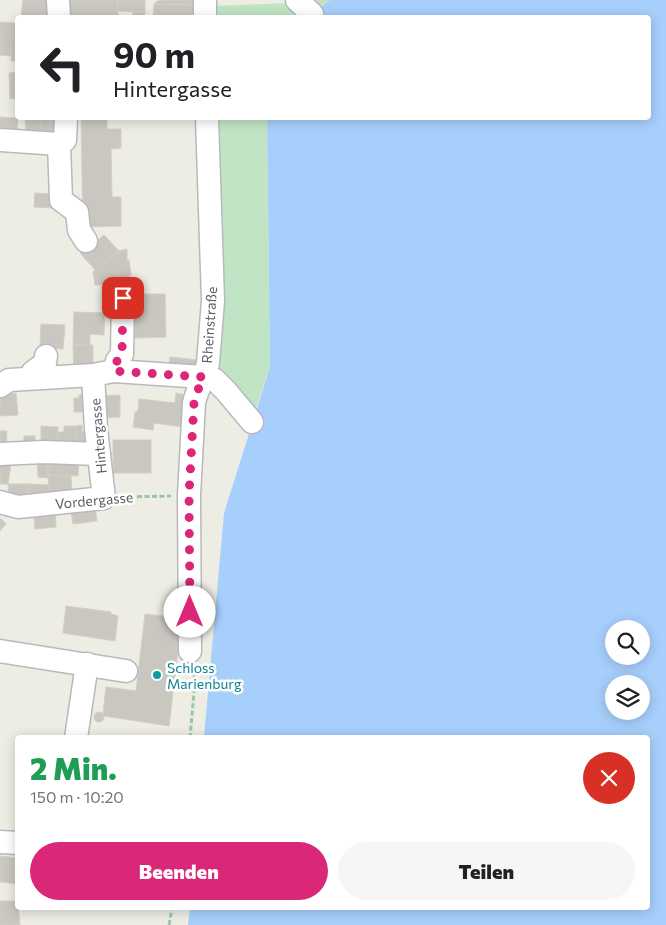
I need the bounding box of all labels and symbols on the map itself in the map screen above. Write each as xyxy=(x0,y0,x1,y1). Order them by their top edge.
pin xyxy=(102,277,144,319)
street label: Rheinstraße xyxy=(198,286,220,364)
street label: Hintergasse xyxy=(86,398,110,474)
street label: Vordergasse xyxy=(54,488,134,512)
position arrow xyxy=(163,585,215,637)
place label: Schloss Marienburg xyxy=(167,659,242,692)
marker: Schloss Marienburg xyxy=(151,669,163,681)

